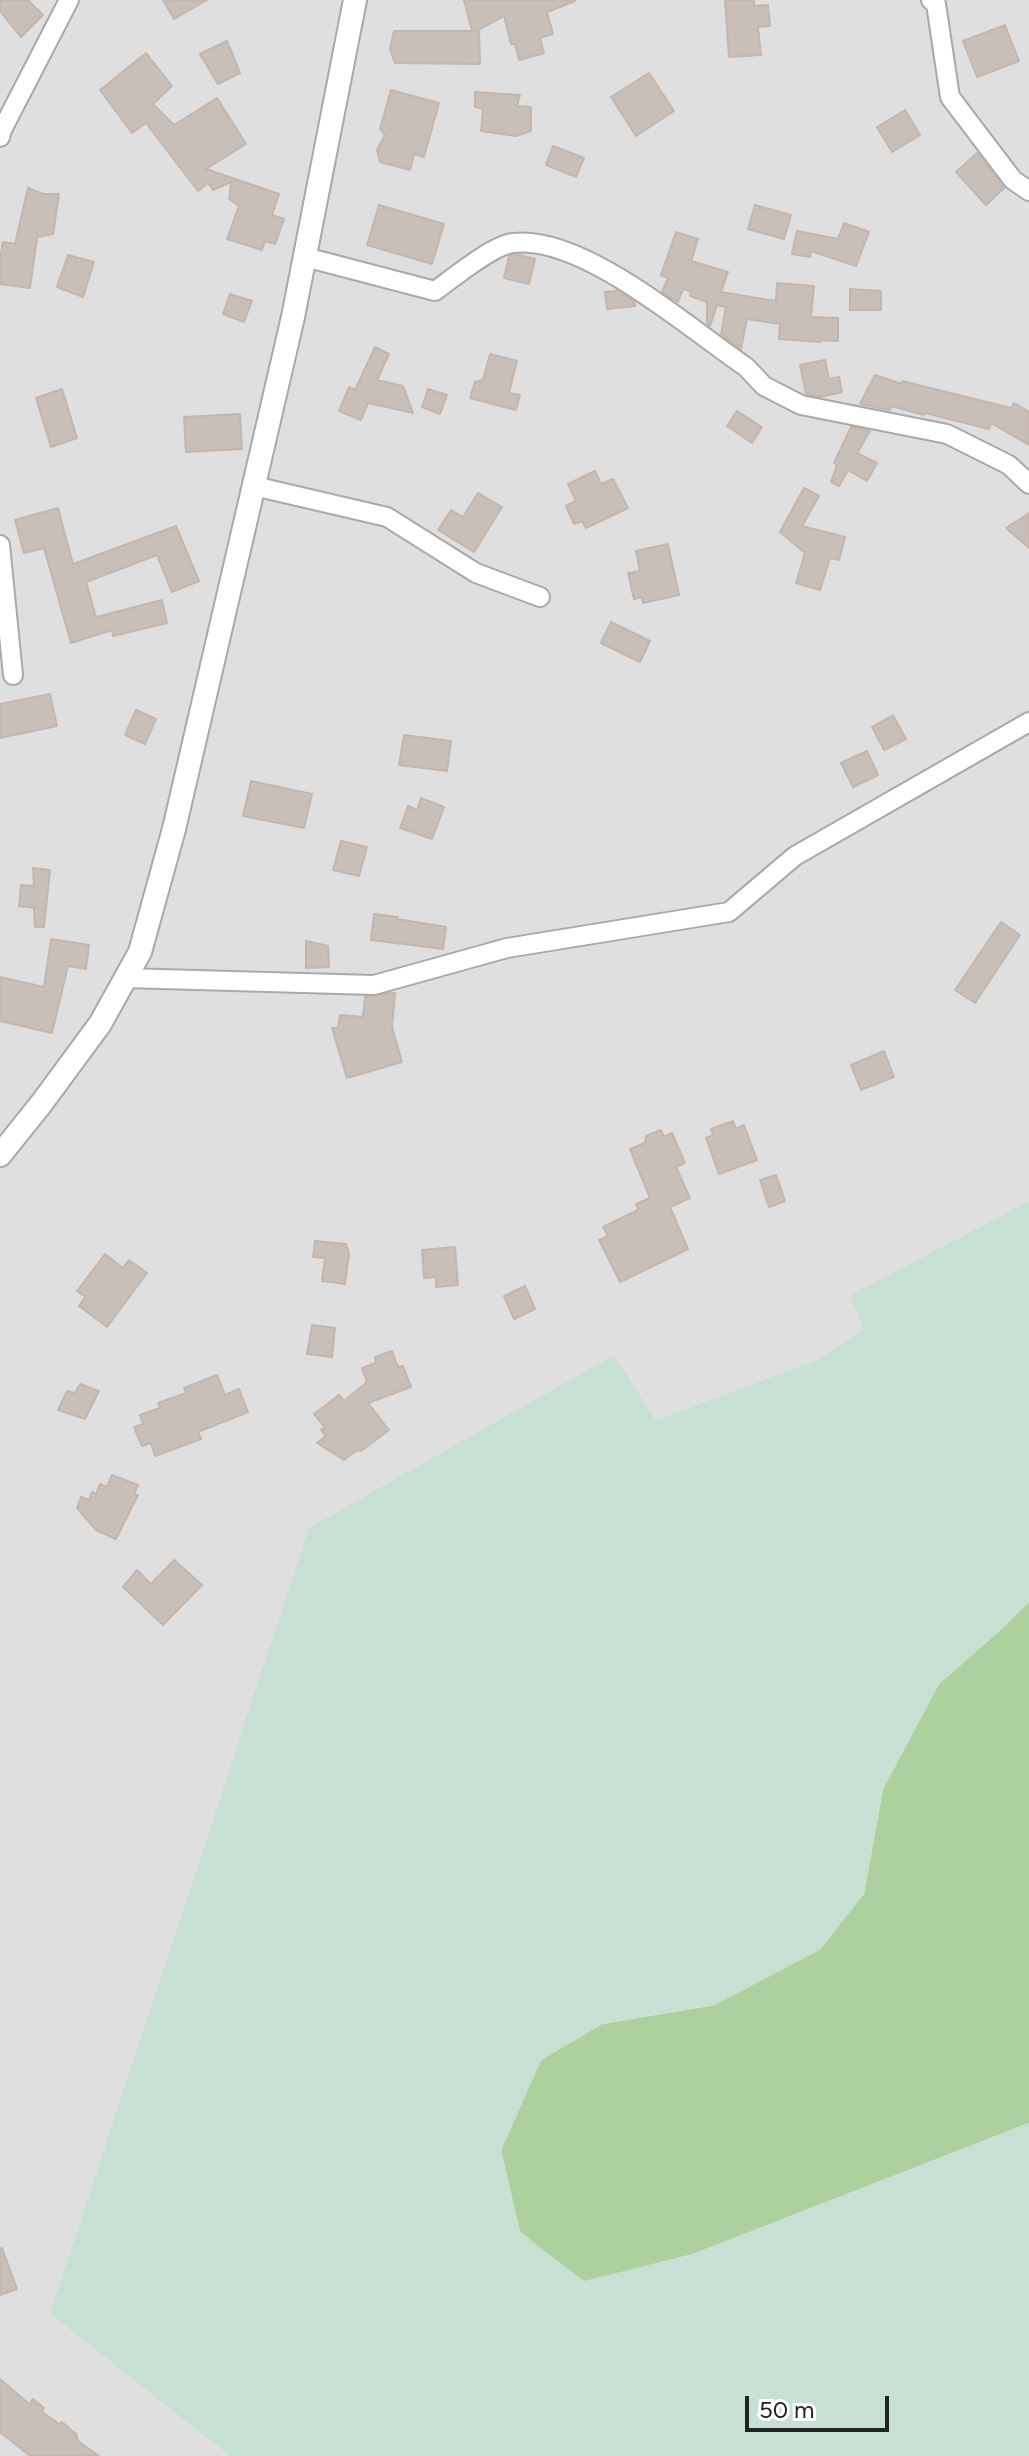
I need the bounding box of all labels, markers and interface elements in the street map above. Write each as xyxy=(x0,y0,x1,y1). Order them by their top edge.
scale bar xyxy=(749,2380,893,2430)
text: 50 m xyxy=(759,2395,815,2424)

